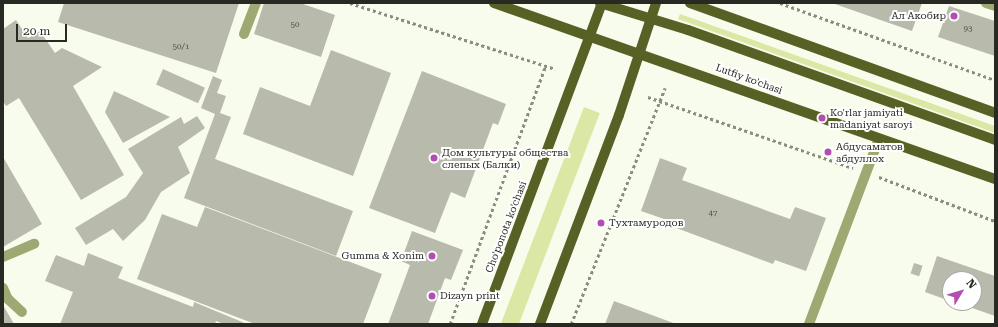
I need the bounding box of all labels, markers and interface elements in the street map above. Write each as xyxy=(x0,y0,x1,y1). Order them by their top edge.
place label: Ал Акобир xyxy=(891,10,946,22)
marker: Ал Акобир xyxy=(949,11,959,21)
scale bar xyxy=(18,16,69,42)
house number: 50 xyxy=(291,20,299,30)
text: 20 m xyxy=(23,24,50,38)
house number: 93 xyxy=(964,24,972,34)
house number: 50/1 xyxy=(173,42,189,52)
street label: Lutfiy ko'chasi xyxy=(714,61,784,97)
place label: Ko'rlar jamiyati madaniyat saroyi xyxy=(830,106,912,130)
marker: Ko'rlar jamiyati madaniyat saroyi xyxy=(817,113,827,123)
place label: Абдусаматов абдуллох xyxy=(836,140,903,164)
place label: Дом культуры общества слепых (Балки) xyxy=(442,146,568,170)
marker: Абдусаматов абдуллох xyxy=(823,147,833,157)
marker: Дом культуры общества слепых (Балки) xyxy=(429,153,439,163)
street label: Cho'ponota ko'chasi xyxy=(483,179,529,275)
house number: 47 xyxy=(709,209,717,219)
place label: Тухтамуродов xyxy=(609,217,683,229)
marker: Тухтамуродов xyxy=(596,218,606,228)
place label: Gumma & Xonim xyxy=(342,250,424,262)
marker: Gumma & Xonim xyxy=(427,251,437,261)
north arrow xyxy=(942,271,982,311)
text: N xyxy=(963,277,979,291)
place label: Dizayn print xyxy=(440,290,500,302)
marker: Dizayn print xyxy=(427,291,437,301)

